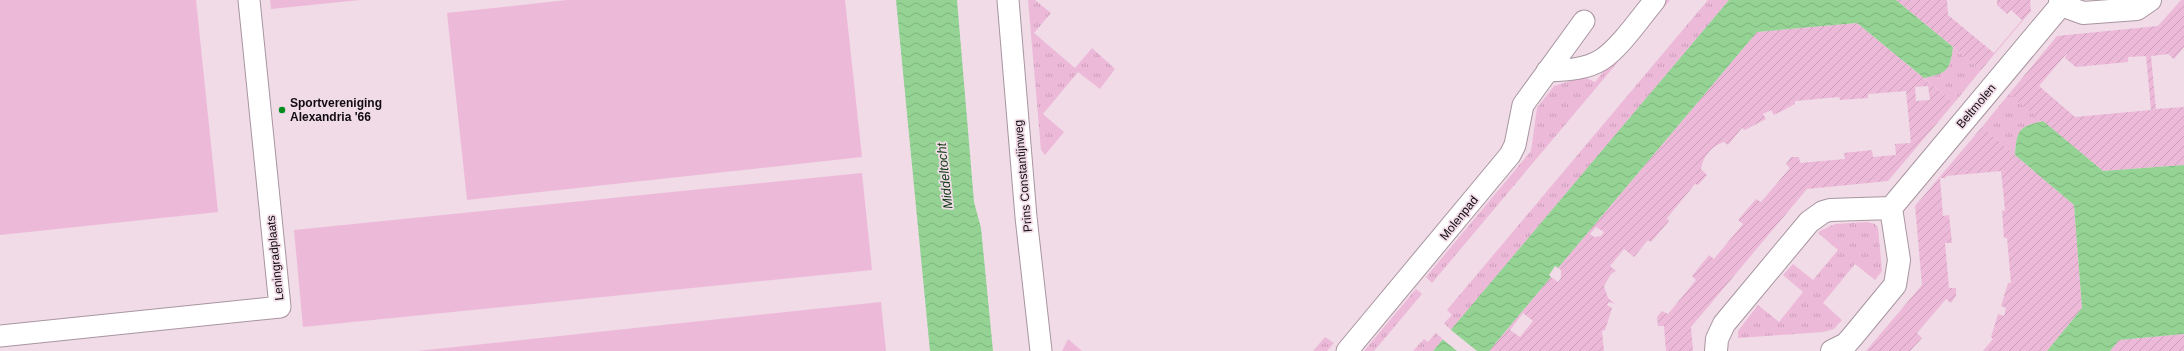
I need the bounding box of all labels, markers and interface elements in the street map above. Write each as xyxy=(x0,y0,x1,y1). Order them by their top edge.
street label: Beltmolen xyxy=(1953,81,1999,131)
place label: Sportvereniging Alexandria '66 xyxy=(290,96,382,124)
marker: Sportvereniging Alexandria '66 xyxy=(277,105,287,115)
street label: Prins Constantijnweg xyxy=(1011,119,1035,233)
water label: Middeltocht xyxy=(933,141,955,210)
street label: Molenpad xyxy=(1437,193,1481,243)
street label: Leningradplaats xyxy=(264,215,286,301)

